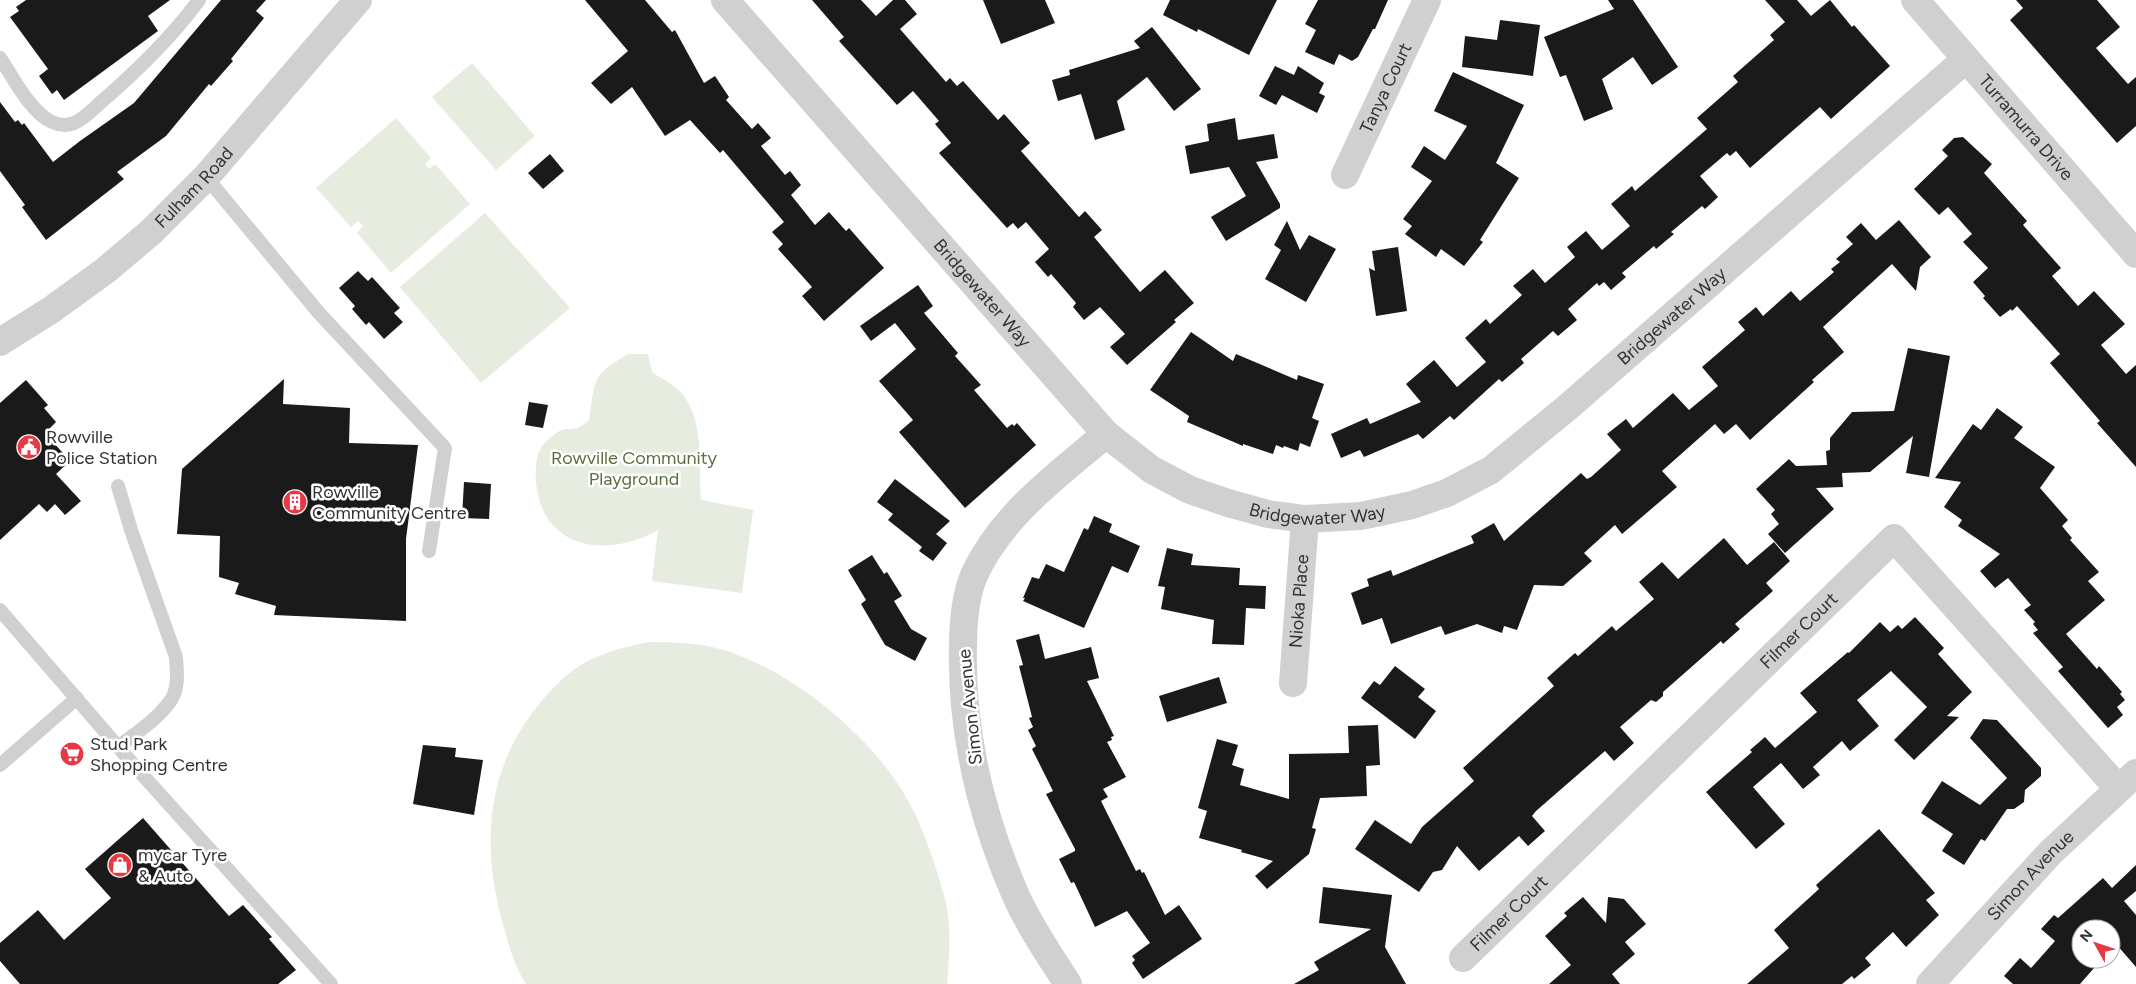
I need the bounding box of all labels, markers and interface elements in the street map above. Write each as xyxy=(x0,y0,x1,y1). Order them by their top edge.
street label: Tanya Court xyxy=(1355,39,1416,137)
street label: Turramurra Drive xyxy=(1974,70,2078,185)
street label: Fulham Road xyxy=(150,142,238,233)
street label: Bridgewater Way xyxy=(929,234,1036,352)
street label: Bridgewater Way xyxy=(1613,262,1731,370)
place label: Rowville Police Station xyxy=(46,426,157,469)
public building icon: Rowville Police Station xyxy=(16,434,42,460)
park label: Rowville Community Playground xyxy=(551,447,717,490)
place label: Rowville Community Centre xyxy=(312,481,467,524)
building icon: Rowville Community Centre xyxy=(282,489,308,515)
street label: Bridgewater Way xyxy=(1247,498,1388,530)
street label: Nioka Place xyxy=(1285,553,1313,649)
street label: Filmer Court xyxy=(1755,588,1843,673)
street label: Simon Avenue xyxy=(953,648,987,766)
place label: Stud Park Shopping Centre xyxy=(90,733,228,776)
supermarket icon: Stud Park Shopping Centre xyxy=(59,741,85,767)
street label: Simon Avenue xyxy=(1983,825,2079,925)
place label: mycar Tyre & Auto xyxy=(138,844,227,887)
shop icon: mycar Tyre & Auto xyxy=(107,852,133,878)
street label: Filmer Court xyxy=(1465,870,1552,956)
north arrow xyxy=(2071,919,2121,969)
text: N xyxy=(2076,926,2096,946)

